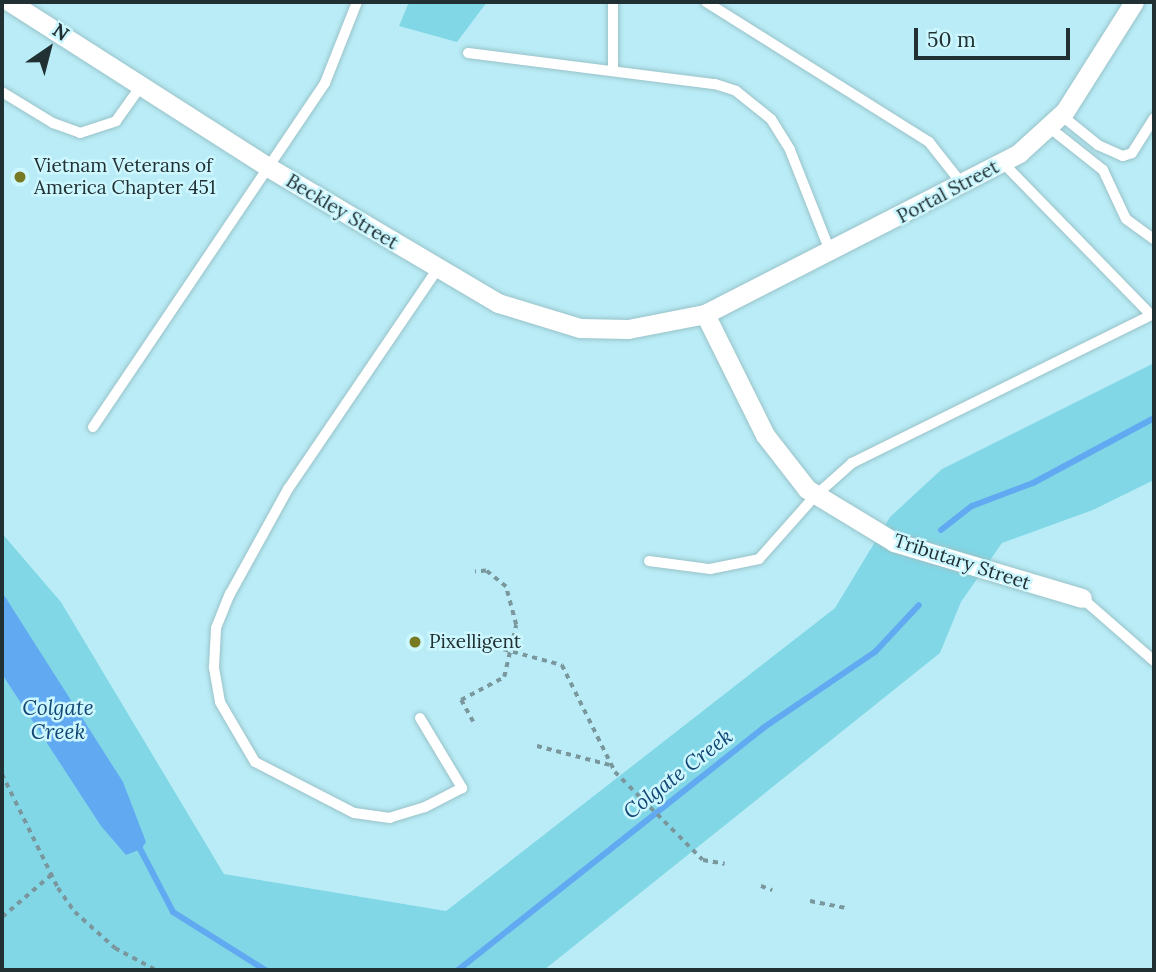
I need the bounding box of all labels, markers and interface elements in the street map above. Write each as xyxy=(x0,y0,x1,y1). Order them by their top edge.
north arrow xyxy=(14,14,84,84)
scale bar xyxy=(918,14,1074,58)
text: N xyxy=(48,18,74,46)
text: 50 m xyxy=(927,26,976,53)
place label: Vietnam Veterans of America Chapter 451 xyxy=(34,155,216,199)
street label: Portal Street xyxy=(893,156,1003,228)
marker: Vietnam Veterans of America Chapter 451 xyxy=(12,169,28,185)
street label: Beckley Street xyxy=(282,170,402,254)
street label: Tributary Street xyxy=(891,529,1033,595)
place label: Pixelligent xyxy=(429,631,521,653)
marker: Pixelligent xyxy=(407,634,423,650)
water label: Colgate Creek xyxy=(22,695,94,745)
water label: Colgate Creek xyxy=(618,724,738,824)

